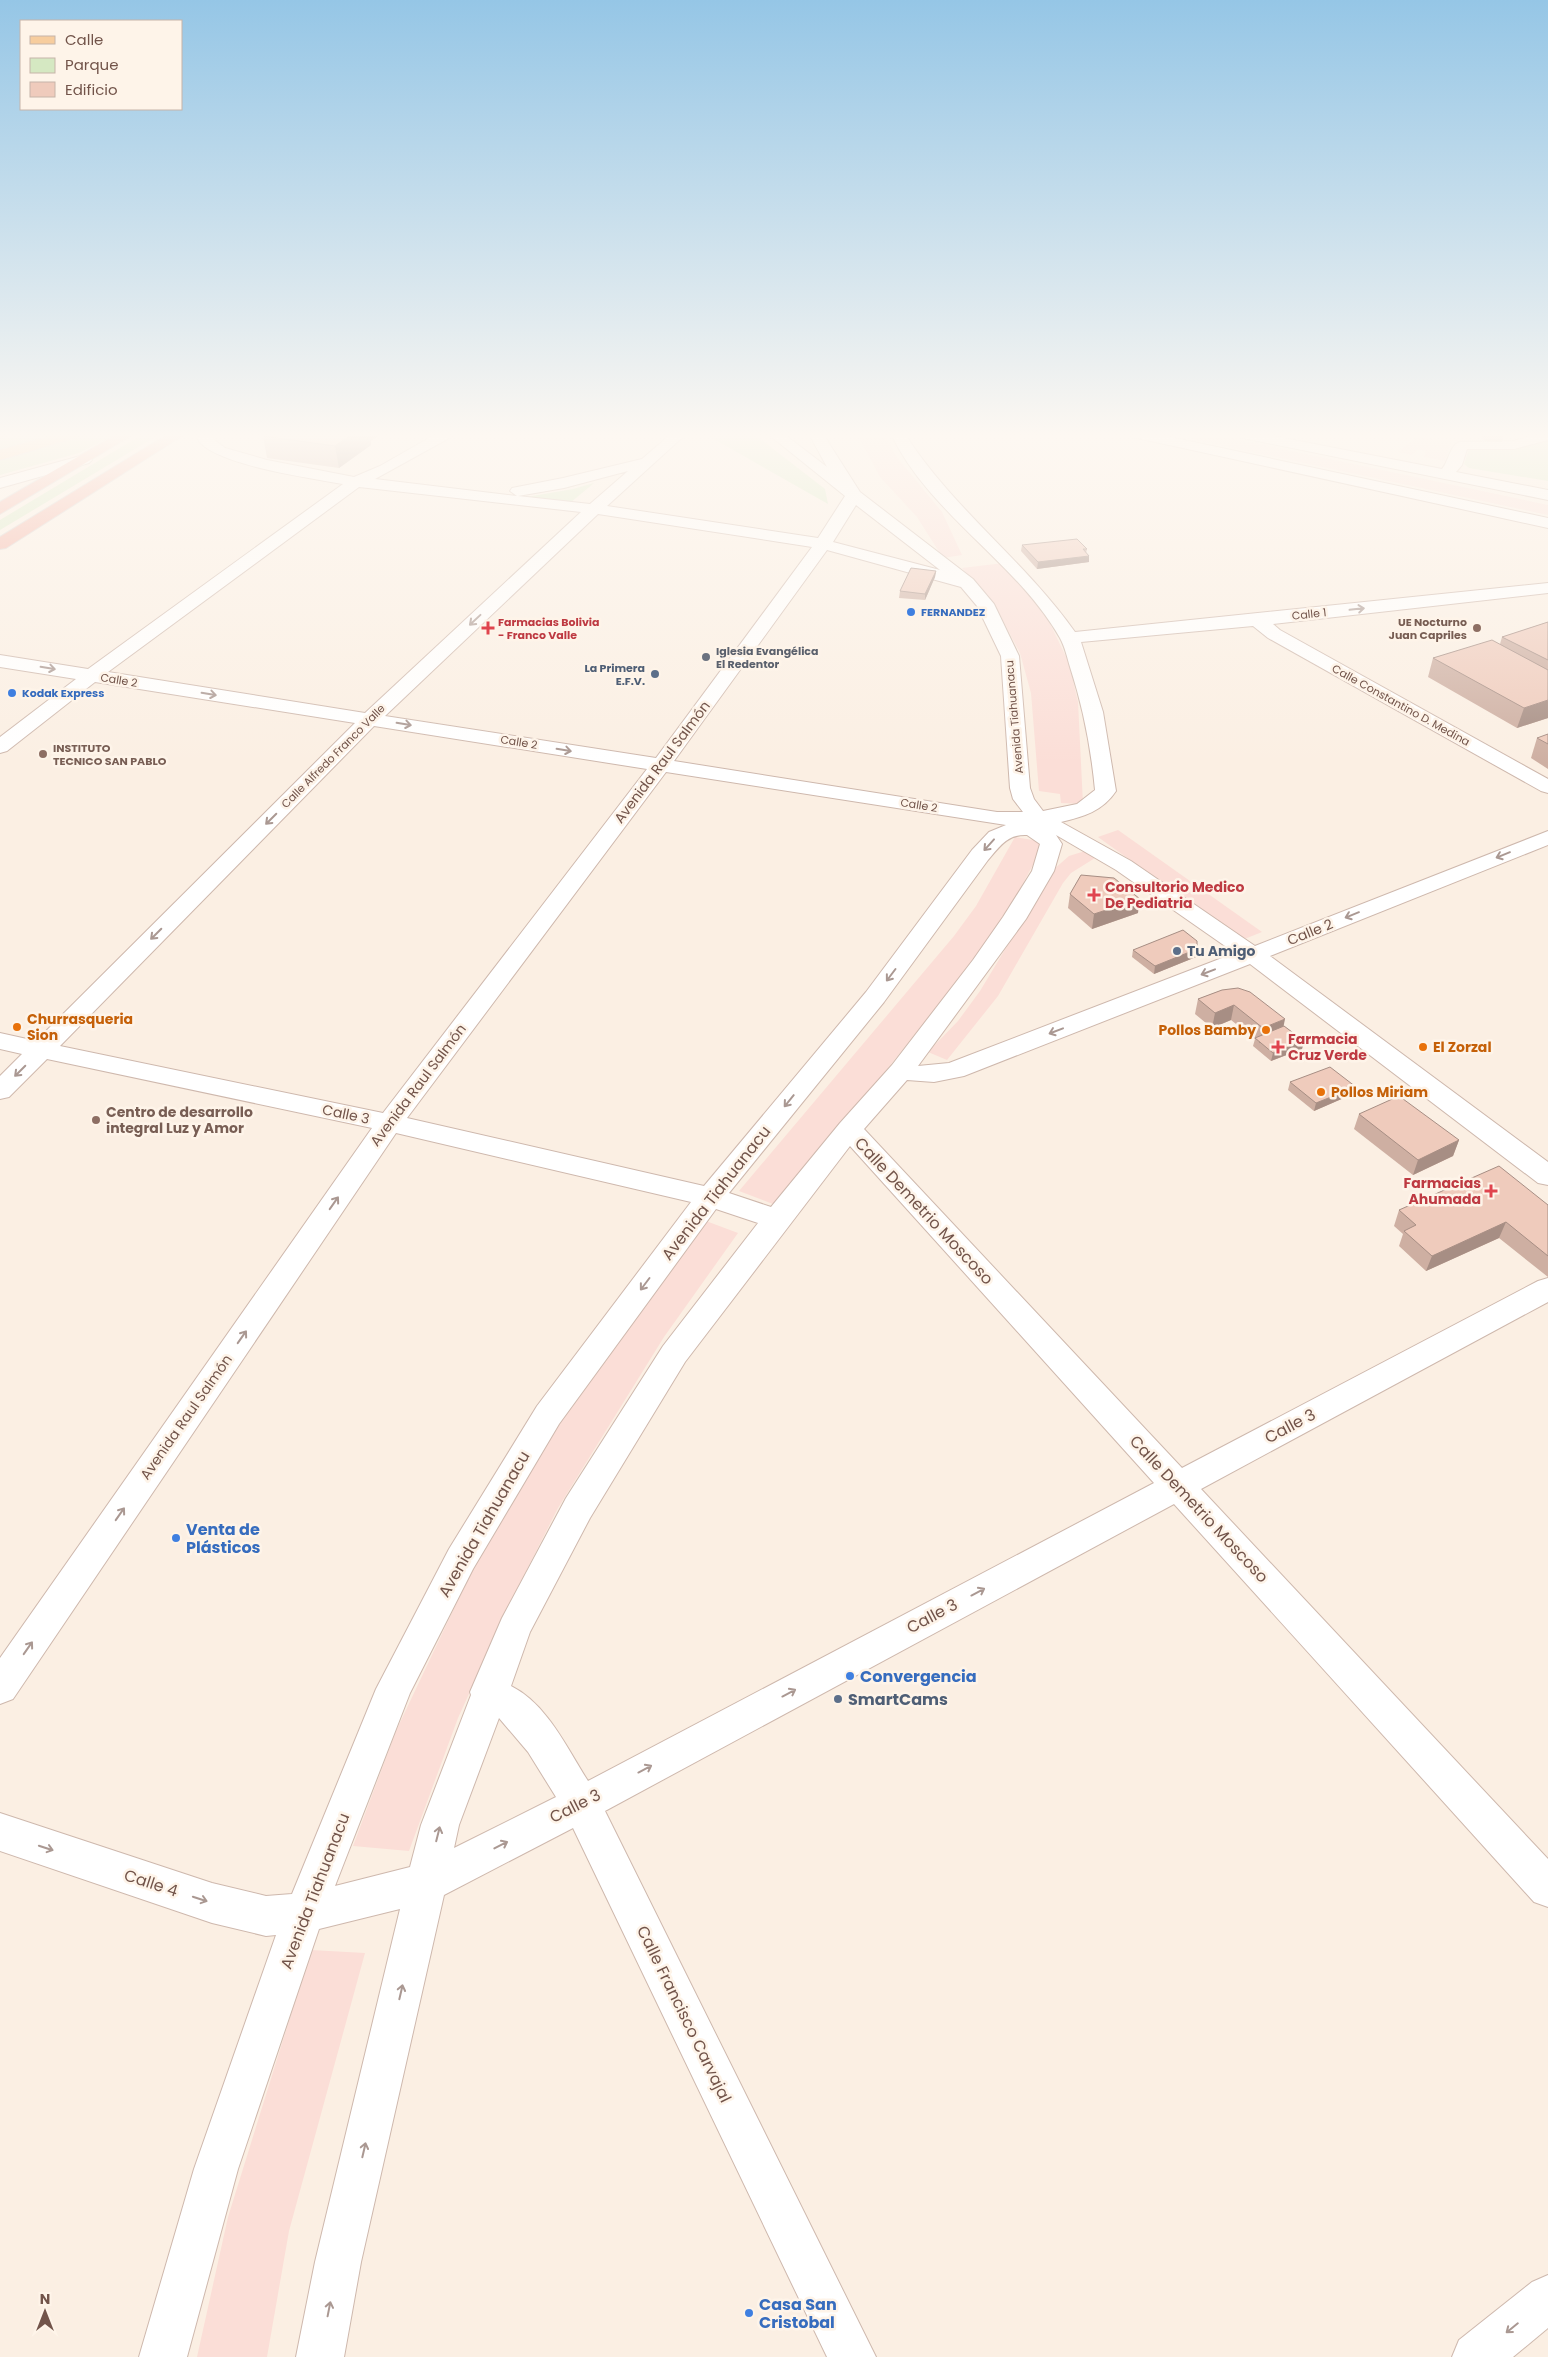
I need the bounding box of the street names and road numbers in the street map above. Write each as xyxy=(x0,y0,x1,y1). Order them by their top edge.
street label: Calle 1 xyxy=(1291,604,1327,624)
street label: Avenida Tiahuanacu xyxy=(1001,660,1027,774)
street label: Calle Constantino D. Medina xyxy=(1329,660,1473,750)
street label: Calle 2 xyxy=(99,669,139,691)
street label: Avenida Raul Salmón xyxy=(609,697,715,827)
street label: Calle Alfredo Franco Valle xyxy=(277,700,389,812)
street label: Calle 2 xyxy=(499,731,539,753)
street label: Calle 2 xyxy=(899,794,939,816)
street label: Calle 2 xyxy=(1284,914,1336,950)
street label: Avenida Raul Salmón xyxy=(365,1020,471,1150)
street label: Calle 3 xyxy=(321,1099,371,1129)
street label: Avenida Tiahuanacu xyxy=(656,1121,776,1265)
street label: Calle Demetrio Moscoso xyxy=(849,1132,999,1290)
street label: Avenida Raul Salmón xyxy=(135,1350,237,1484)
street label: Calle 3 xyxy=(1260,1403,1320,1449)
street label: Calle Demetrio Moscoso xyxy=(1124,1430,1274,1588)
street label: Avenida Tiahuanacu xyxy=(433,1447,535,1601)
street label: Calle 3 xyxy=(902,1593,962,1639)
street label: Calle 3 xyxy=(545,1783,605,1829)
street label: Avenida Tiahuanacu xyxy=(275,1810,355,1972)
street label: Calle 4 xyxy=(121,1864,181,1902)
street label: Calle Francisco Carvajal xyxy=(631,1922,737,2106)

